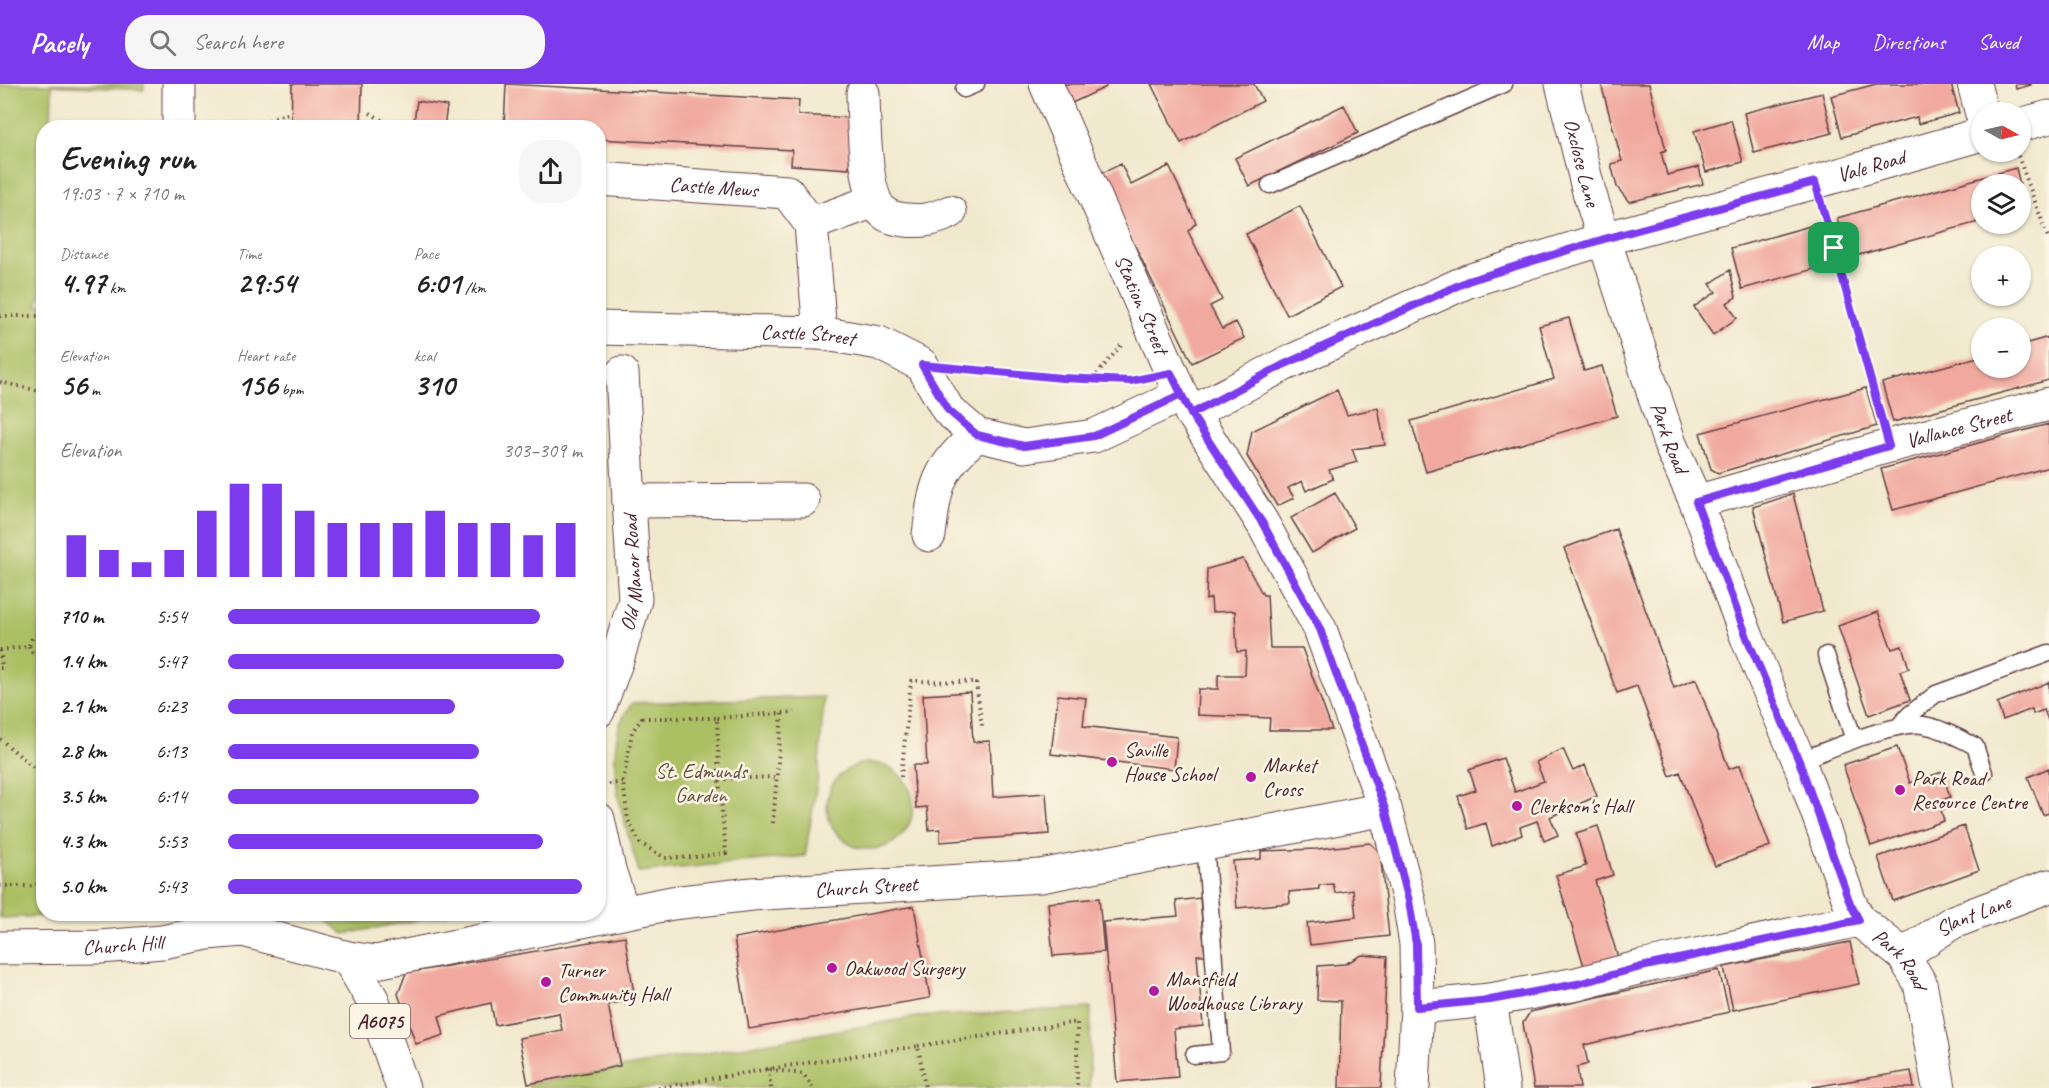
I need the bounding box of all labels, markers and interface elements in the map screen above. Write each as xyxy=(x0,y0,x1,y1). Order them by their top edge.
search box xyxy=(125,15,545,69)
text: Pacely xyxy=(30,25,89,60)
icon: search xyxy=(146,26,179,59)
text: Search here xyxy=(194,28,283,56)
text: Map xyxy=(1807,29,1839,55)
text: Directions xyxy=(1872,29,1945,55)
text: Saved xyxy=(1978,29,2019,55)
north arrow xyxy=(1971,102,2031,162)
map controls xyxy=(1971,102,2031,378)
street label: Oxclose Lane xyxy=(1558,116,1606,212)
text: Evening run xyxy=(60,137,195,179)
button: share xyxy=(519,140,582,203)
street label: Vale Road xyxy=(1834,143,1911,188)
street label: Castle Mews xyxy=(669,171,761,203)
button: layers xyxy=(1971,174,2031,234)
text: 19:03 · 7 × 710 m xyxy=(60,181,184,206)
pin xyxy=(1808,222,1859,273)
icon: arrive xyxy=(1817,231,1850,264)
text: Distance xyxy=(60,244,108,264)
text: Time xyxy=(237,244,261,264)
text: Pace xyxy=(414,244,439,264)
button: + xyxy=(1971,246,2031,306)
street label: Station Street xyxy=(1109,251,1176,360)
text: 4.97 xyxy=(60,264,106,302)
text: 29:54 xyxy=(237,264,296,302)
text: 6:01 xyxy=(414,264,461,302)
text: km xyxy=(106,278,125,298)
text: /km xyxy=(461,278,486,298)
button: − xyxy=(1971,318,2031,378)
street label: Castle Street xyxy=(760,319,860,352)
text: Elevation xyxy=(60,346,109,366)
text: Heart rate xyxy=(237,346,295,366)
text: kcal xyxy=(414,346,435,366)
text: 56 xyxy=(60,366,87,404)
text: 156 xyxy=(237,366,278,404)
text: 310 xyxy=(414,366,455,404)
text: m xyxy=(87,380,100,400)
text: bpm xyxy=(278,380,304,400)
street label: Park Road xyxy=(1645,399,1695,480)
street label: Vallance Street xyxy=(1903,401,2016,454)
text: Elevation xyxy=(60,438,122,463)
text: 303–309 m xyxy=(503,438,582,463)
street label: Old Manor Road xyxy=(613,510,648,634)
text: 710 m xyxy=(60,604,103,629)
text: 5:54 xyxy=(156,604,187,629)
text: 1.4 km xyxy=(60,649,107,674)
text: 5:47 xyxy=(156,649,187,674)
text: 2.1 km xyxy=(60,694,107,719)
text: 6:23 xyxy=(156,694,187,719)
place label: Saville House School xyxy=(1124,737,1219,787)
text: 2.8 km xyxy=(60,739,107,764)
text: 6:13 xyxy=(156,739,187,764)
place label: Market Cross xyxy=(1263,752,1319,802)
marker: Saville House School xyxy=(1105,755,1119,769)
park label: St. Edmunds Garden xyxy=(655,758,749,808)
place label: Park Road Resource Centre xyxy=(1912,765,2028,815)
marker: Market Cross xyxy=(1244,770,1258,784)
marker: Park Road Resource Centre xyxy=(1893,783,1907,797)
text: 3.5 km xyxy=(60,784,106,809)
text: 6:14 xyxy=(156,784,187,809)
place label: Clerkson's Hall xyxy=(1529,793,1635,819)
marker: Clerkson's Hall xyxy=(1510,799,1524,813)
text: 4.3 km xyxy=(60,829,107,854)
text: 5:53 xyxy=(156,829,187,854)
street label: Church Street xyxy=(814,871,920,903)
text: 5.0 km xyxy=(60,874,106,899)
text: 5:43 xyxy=(156,874,187,899)
street label: Slant Lane xyxy=(1931,888,2015,943)
street label: Park Road xyxy=(1867,923,1934,993)
street label: Church Hill xyxy=(83,929,168,960)
place label: Oakwood Surgery xyxy=(844,955,966,981)
place label: Turner Community Hall xyxy=(558,957,672,1007)
marker: Oakwood Surgery xyxy=(825,961,839,975)
place label: Mansfield Woodhouse Library xyxy=(1166,966,1303,1016)
marker: Turner Community Hall xyxy=(539,975,553,989)
marker: Mansfield Woodhouse Library xyxy=(1147,984,1161,998)
road number: A6075 xyxy=(350,1004,410,1038)

